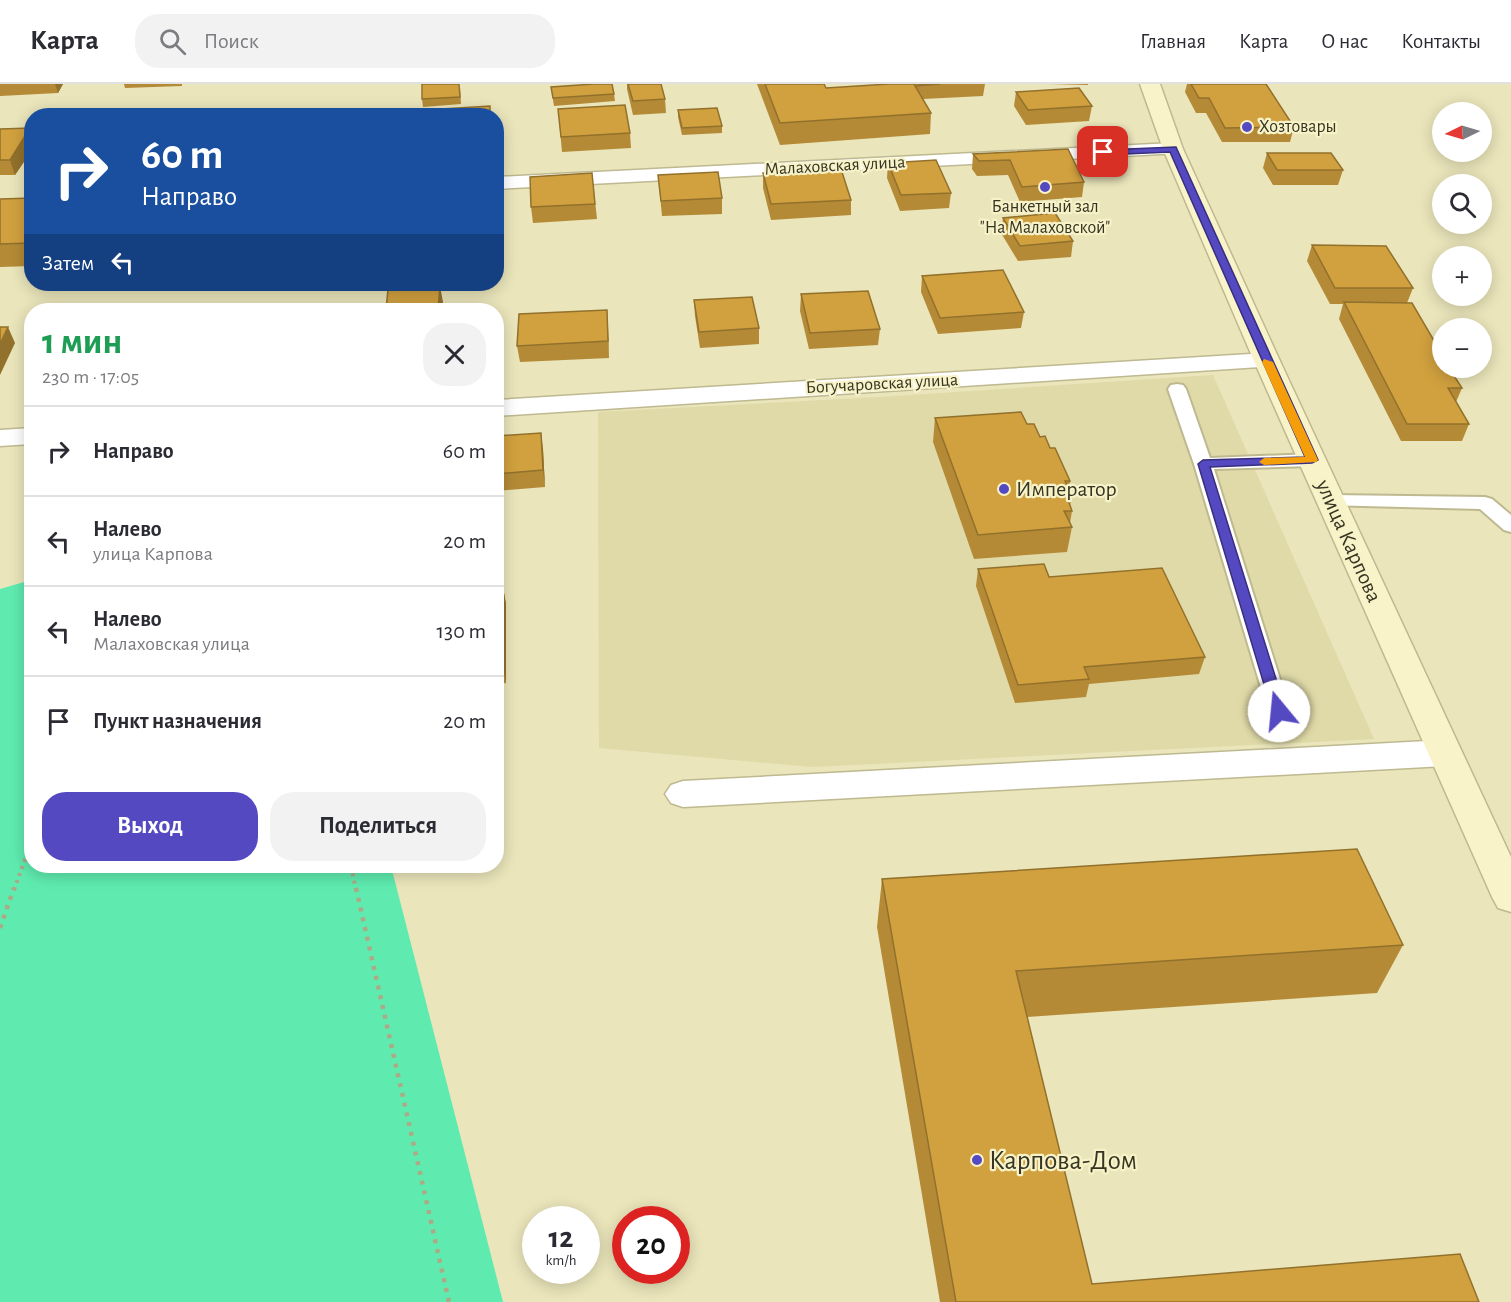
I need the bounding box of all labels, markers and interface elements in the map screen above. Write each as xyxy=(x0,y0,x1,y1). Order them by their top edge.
search box xyxy=(135,14,555,68)
icon: search xyxy=(156,25,189,58)
text: Карта xyxy=(30,27,99,55)
text: Поиск xyxy=(204,30,259,52)
text: Главная xyxy=(1140,31,1206,52)
text: Карта xyxy=(1239,31,1288,52)
text: О нас xyxy=(1321,31,1368,52)
text: Контакты xyxy=(1401,31,1481,52)
north arrow xyxy=(1432,102,1492,162)
map controls xyxy=(1432,102,1492,378)
place label: Хозтовары xyxy=(1259,118,1337,136)
marker: Хозтовары xyxy=(1240,120,1254,134)
pin xyxy=(1077,126,1128,177)
icon: right xyxy=(42,132,120,210)
text: 60 m xyxy=(141,134,223,176)
icon: arrive xyxy=(1086,135,1119,168)
street label: Малаховская улица xyxy=(764,153,906,179)
button: search xyxy=(1432,174,1492,234)
marker: Банкетный зал "На Малаховской" xyxy=(1038,180,1052,194)
text: Направо xyxy=(141,183,237,210)
place label: Банкетный зал "На Малаховской" xyxy=(980,198,1110,237)
icon: left xyxy=(106,246,139,279)
button: + xyxy=(1432,246,1492,306)
text: Затем xyxy=(42,252,94,274)
button: − xyxy=(1432,318,1492,378)
button: close xyxy=(423,323,486,386)
text: 1 мин xyxy=(42,324,122,360)
text: 230 m · 17:05 xyxy=(42,367,139,387)
street label: Богучаровская улица xyxy=(805,371,959,397)
icon: right xyxy=(42,435,75,468)
text: Направо xyxy=(93,440,174,462)
text: 60 m xyxy=(443,440,486,462)
street label: улица Карпова xyxy=(1312,475,1386,606)
place label: Император xyxy=(1016,478,1117,500)
marker: Император xyxy=(997,482,1011,496)
text: Налево xyxy=(93,518,162,540)
icon: left xyxy=(42,525,75,558)
text: 20 m xyxy=(443,530,486,552)
text: улица Карпова xyxy=(93,544,213,564)
text: Налево xyxy=(93,608,162,630)
icon: left xyxy=(42,615,75,648)
text: 130 m xyxy=(437,620,486,642)
text: Малаховская улица xyxy=(93,634,250,654)
position arrow xyxy=(1247,679,1311,743)
icon: arrive xyxy=(42,705,75,738)
text: Пункт назначения xyxy=(93,710,262,732)
text: 20 m xyxy=(443,710,486,732)
button: Выход xyxy=(42,792,258,861)
button: Поделиться xyxy=(270,792,486,861)
place label: Карпова-Дом xyxy=(989,1147,1137,1174)
marker: Карпова-Дом xyxy=(970,1153,984,1167)
speed limit sign: 20 xyxy=(612,1206,690,1284)
text: 12 xyxy=(549,1223,573,1253)
text: km/h xyxy=(546,1253,576,1268)

